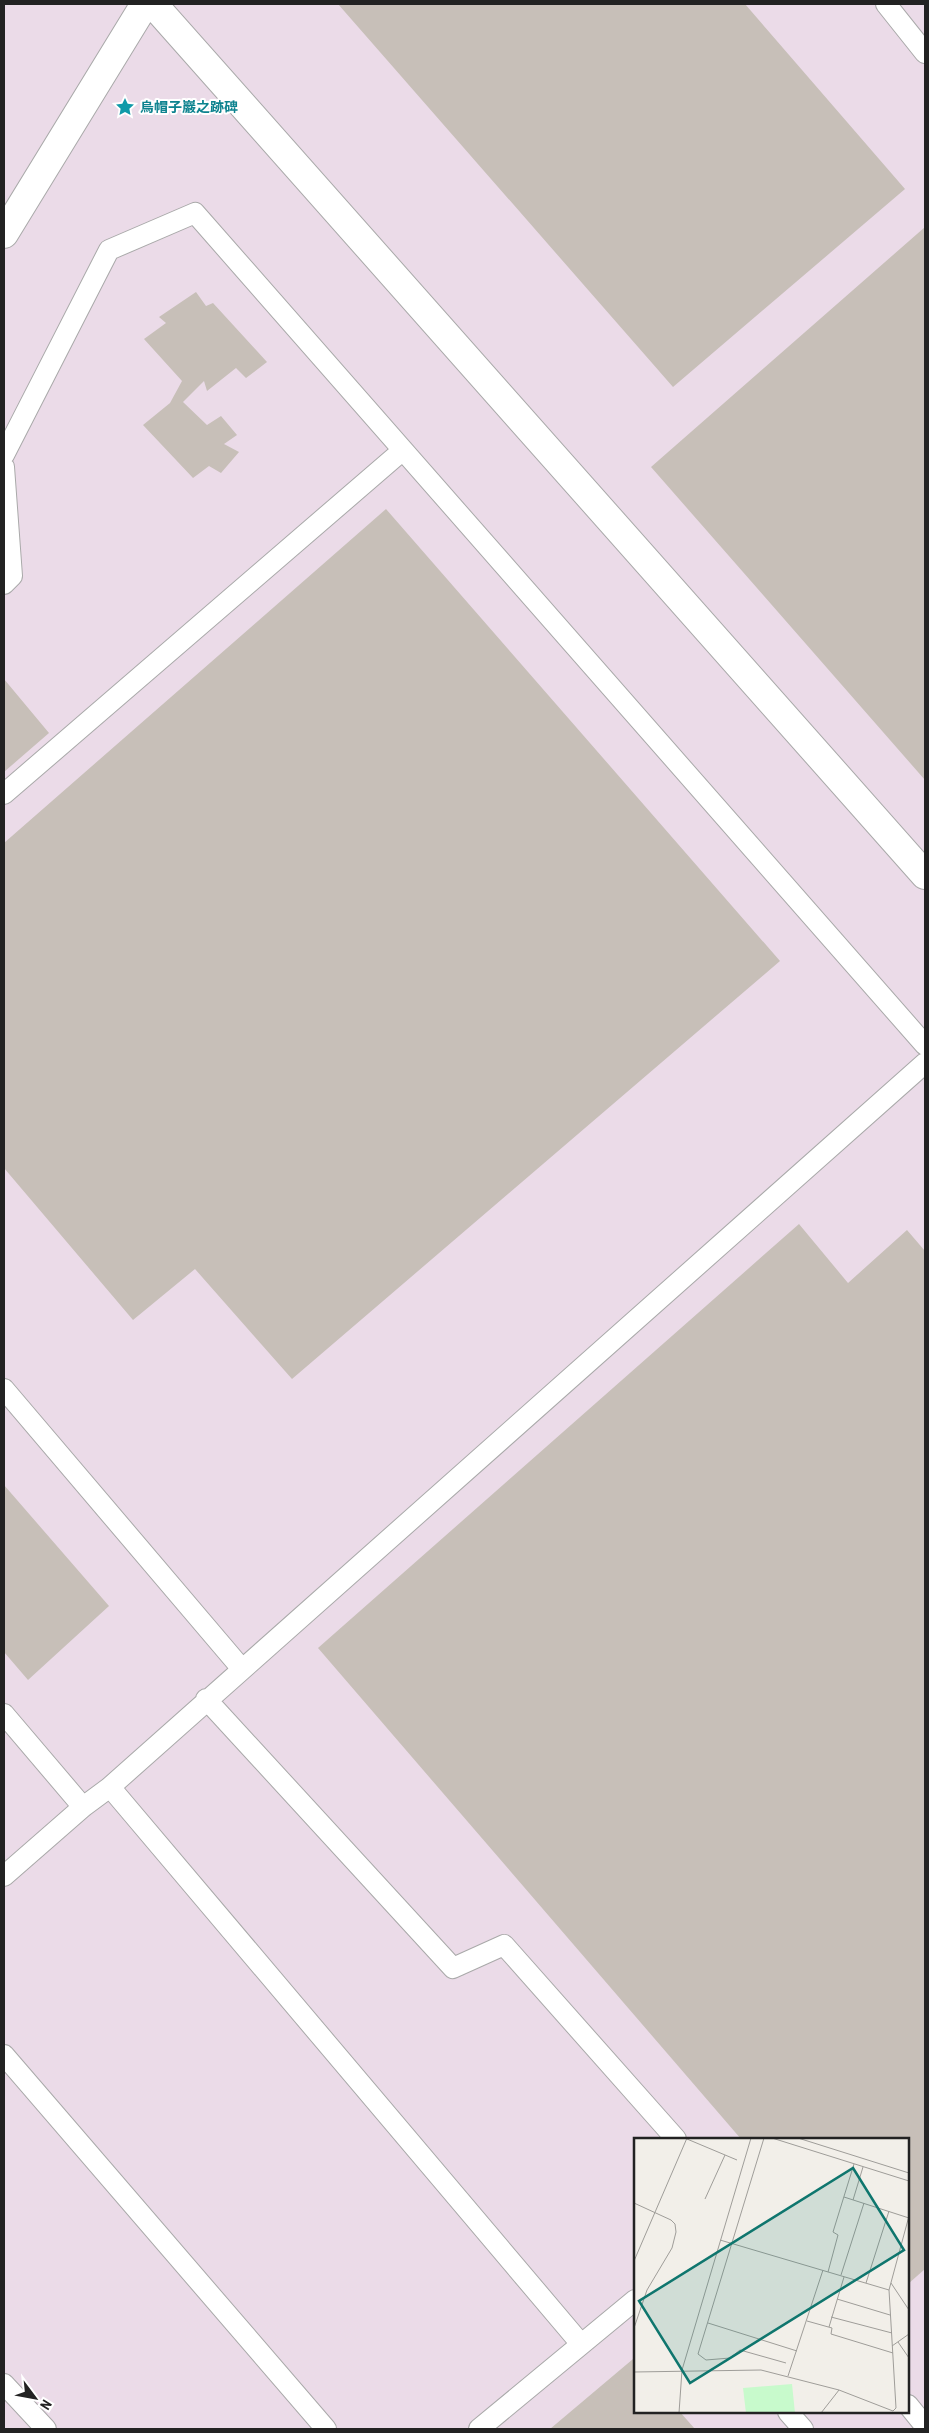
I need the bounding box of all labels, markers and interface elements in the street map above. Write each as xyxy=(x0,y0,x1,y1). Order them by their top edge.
place icon: 烏帽子巖之跡碑 xyxy=(114,96,136,118)
place label: 烏帽子巖之跡碑 xyxy=(140,99,238,115)
inset map xyxy=(634,2138,909,2413)
north arrow xyxy=(10,2373,60,2423)
text: N xyxy=(37,2397,55,2413)

